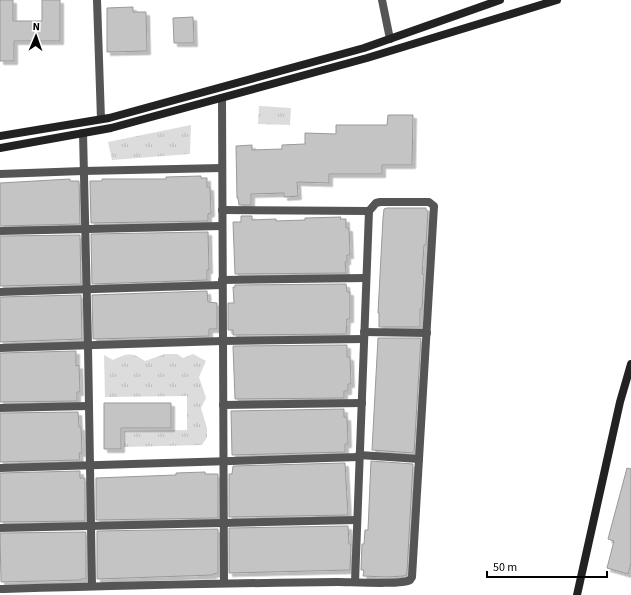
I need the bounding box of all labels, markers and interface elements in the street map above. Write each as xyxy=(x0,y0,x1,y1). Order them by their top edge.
north arrow xyxy=(16,16,56,56)
text: N xyxy=(32,19,40,34)
scale bar xyxy=(487,553,607,579)
text: 50 m xyxy=(493,559,517,576)

